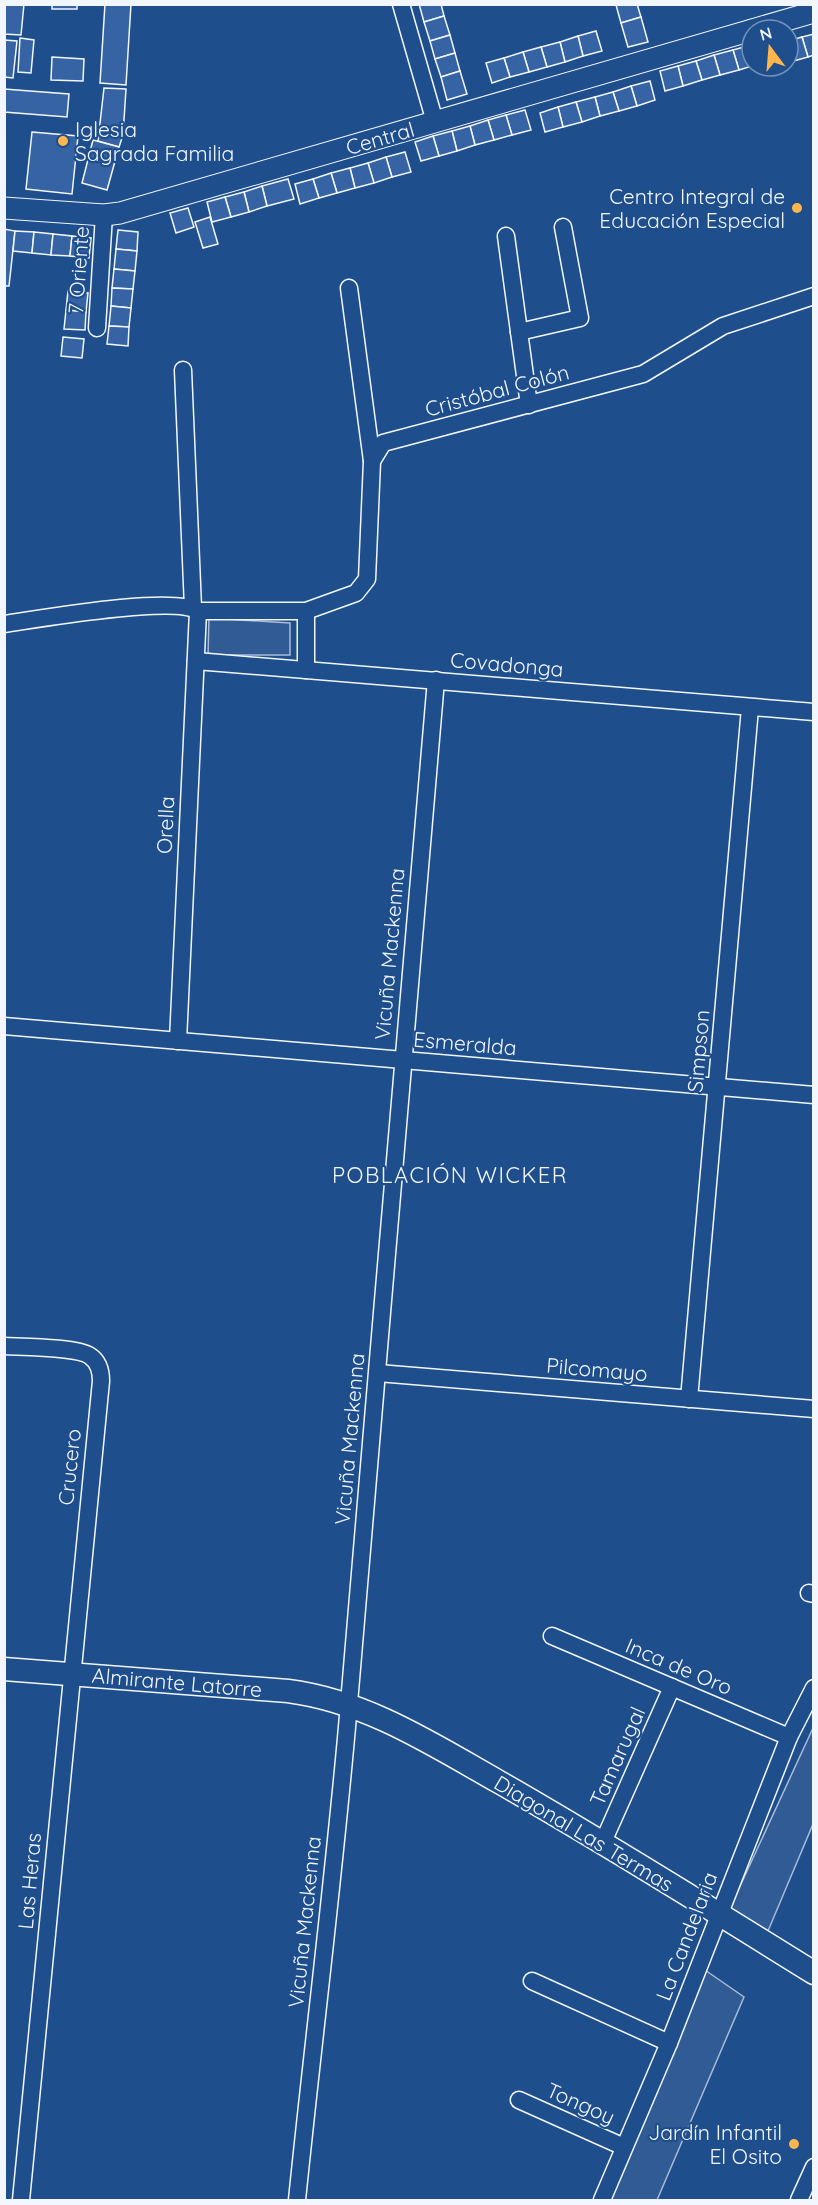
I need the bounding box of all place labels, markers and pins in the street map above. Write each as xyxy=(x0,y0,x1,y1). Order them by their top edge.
place label: Iglesia Sagrada Familia xyxy=(75,116,234,166)
marker: Iglesia Sagrada Familia xyxy=(56,134,70,148)
place label: Centro Integral de Educación Especial xyxy=(599,183,785,233)
marker: Centro Integral de Educación Especial xyxy=(790,201,804,215)
place label: Jardín Infantil El Osito xyxy=(648,2119,782,2169)
marker: Jardín Infantil El Osito xyxy=(787,2137,801,2151)

